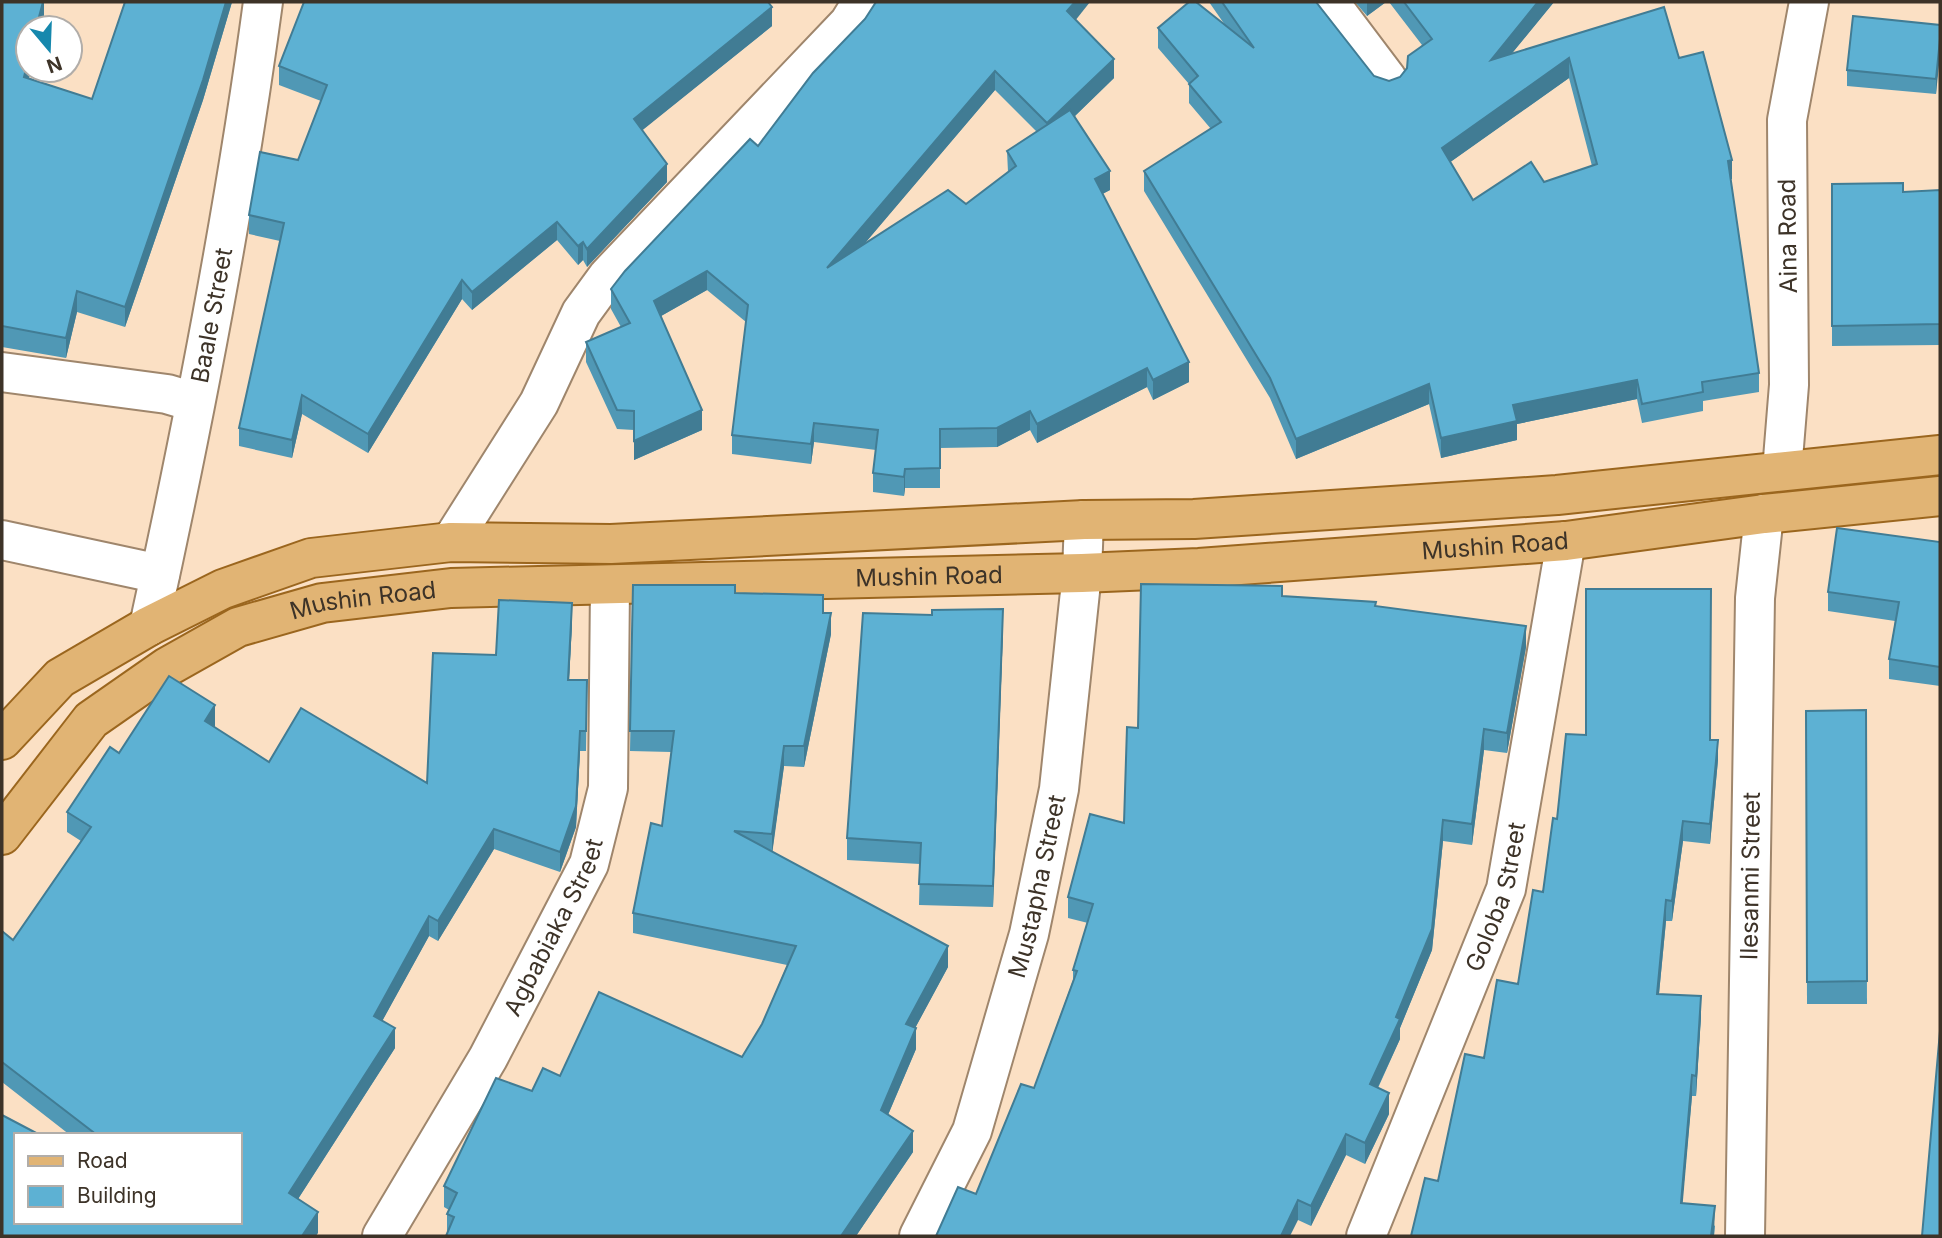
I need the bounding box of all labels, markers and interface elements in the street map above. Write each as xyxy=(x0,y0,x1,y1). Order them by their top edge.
north arrow xyxy=(14,14,84,84)
text: N xyxy=(44,51,65,78)
street label: Aina Road xyxy=(1772,178,1803,294)
street label: Baale Street xyxy=(185,245,238,385)
street label: Mushin Road xyxy=(1421,526,1570,566)
street label: Mushin Road xyxy=(855,560,1003,592)
street label: Mushin Road xyxy=(286,575,438,625)
street label: Mustapha Street xyxy=(1002,792,1071,981)
street label: Ilesanmi Street xyxy=(1734,792,1766,960)
street label: Goloba Street xyxy=(1459,820,1531,976)
street label: Agbabiaka Street xyxy=(498,835,609,1021)
legend xyxy=(14,1133,242,1224)
text: Road xyxy=(77,1148,128,1173)
text: Building xyxy=(77,1183,157,1208)

